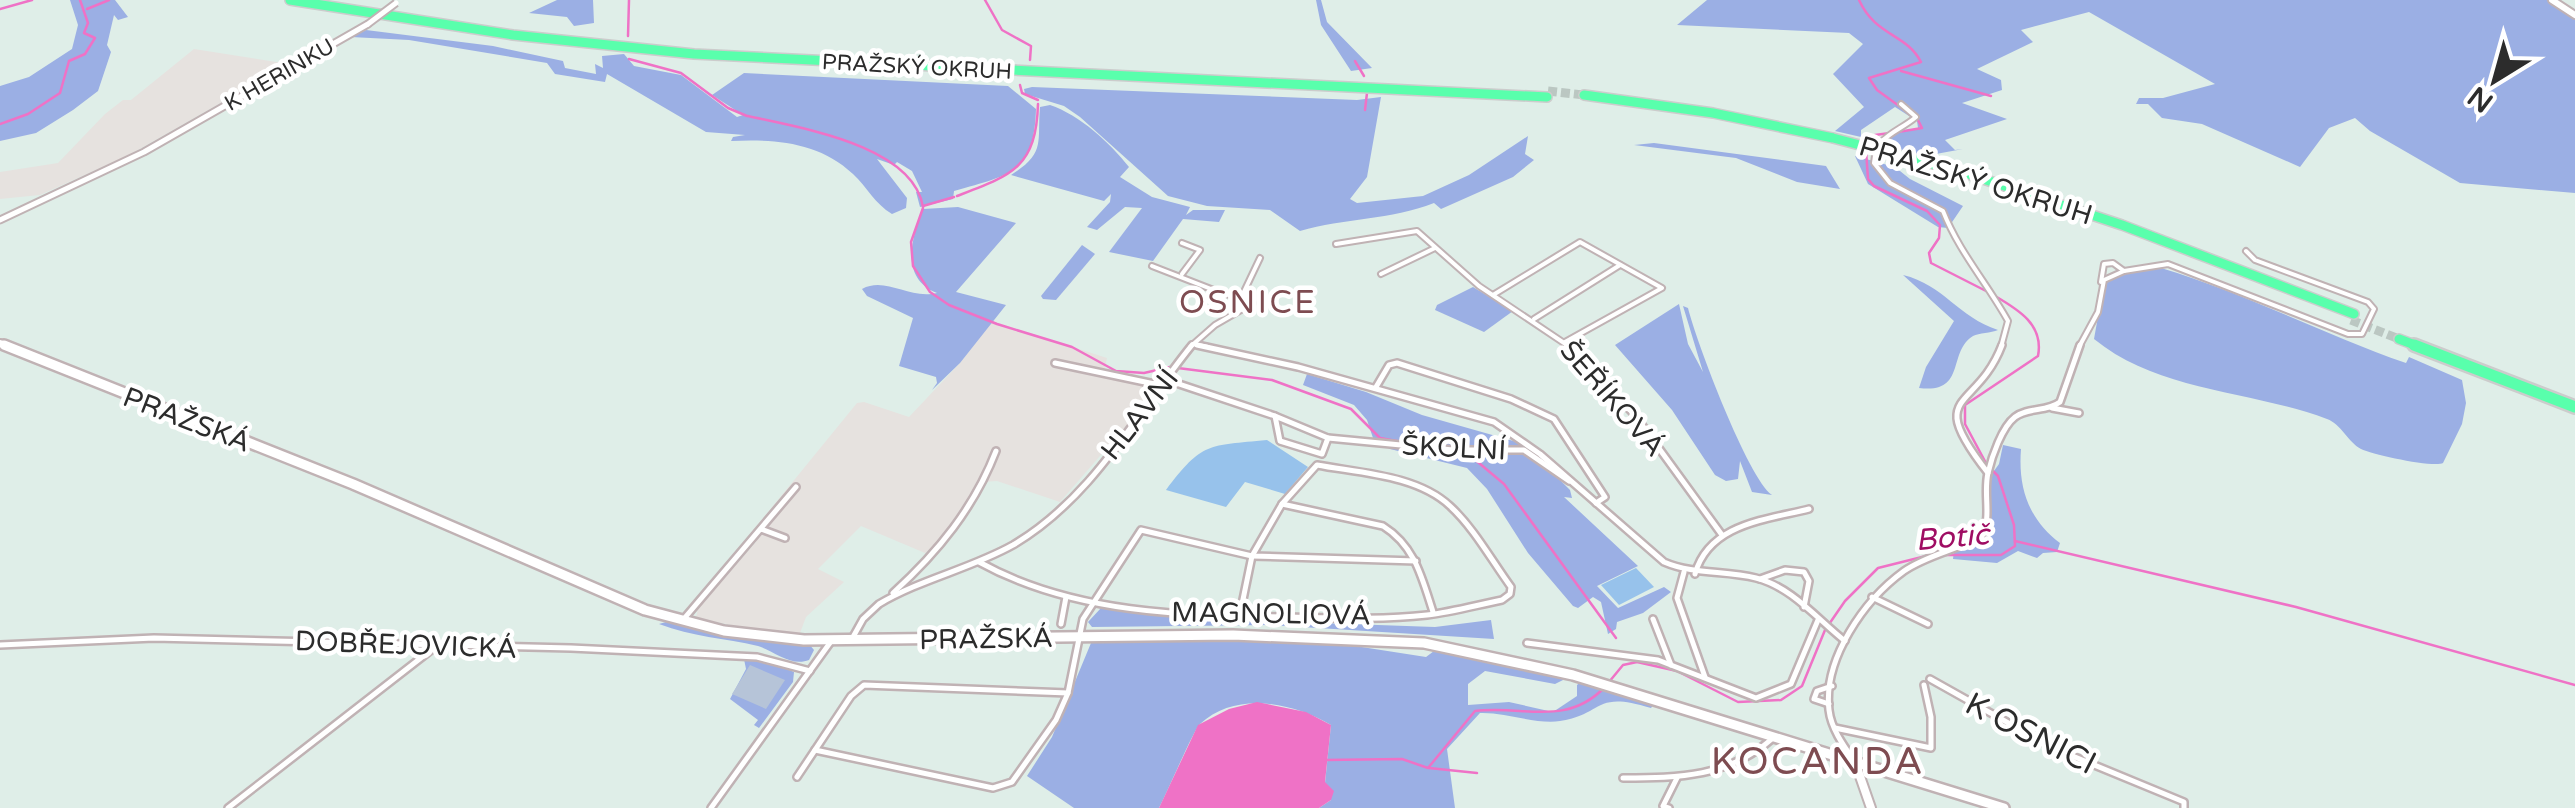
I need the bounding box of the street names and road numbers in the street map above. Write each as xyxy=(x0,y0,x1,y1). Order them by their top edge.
street label: K HERINKU xyxy=(220,33,339,117)
street label: PRAŽSKÝ OKRUH xyxy=(821,48,1013,85)
street label: PRAŽSKÝ OKRUH xyxy=(1855,129,2097,233)
street label: ŠEŘÍKOVÁ xyxy=(1553,334,1672,464)
street label: HLAVNÍ xyxy=(1094,362,1186,467)
street label: PRAŽSKÁ xyxy=(118,380,255,460)
street label: ŠKOLNÍ xyxy=(1401,428,1507,468)
street label: MAGNOLIOVÁ xyxy=(1171,595,1371,633)
street label: PRAŽSKÁ xyxy=(919,621,1053,657)
street label: DOBŘEJOVICKÁ xyxy=(294,624,518,666)
street label: K OSNICI xyxy=(1959,685,2102,783)

